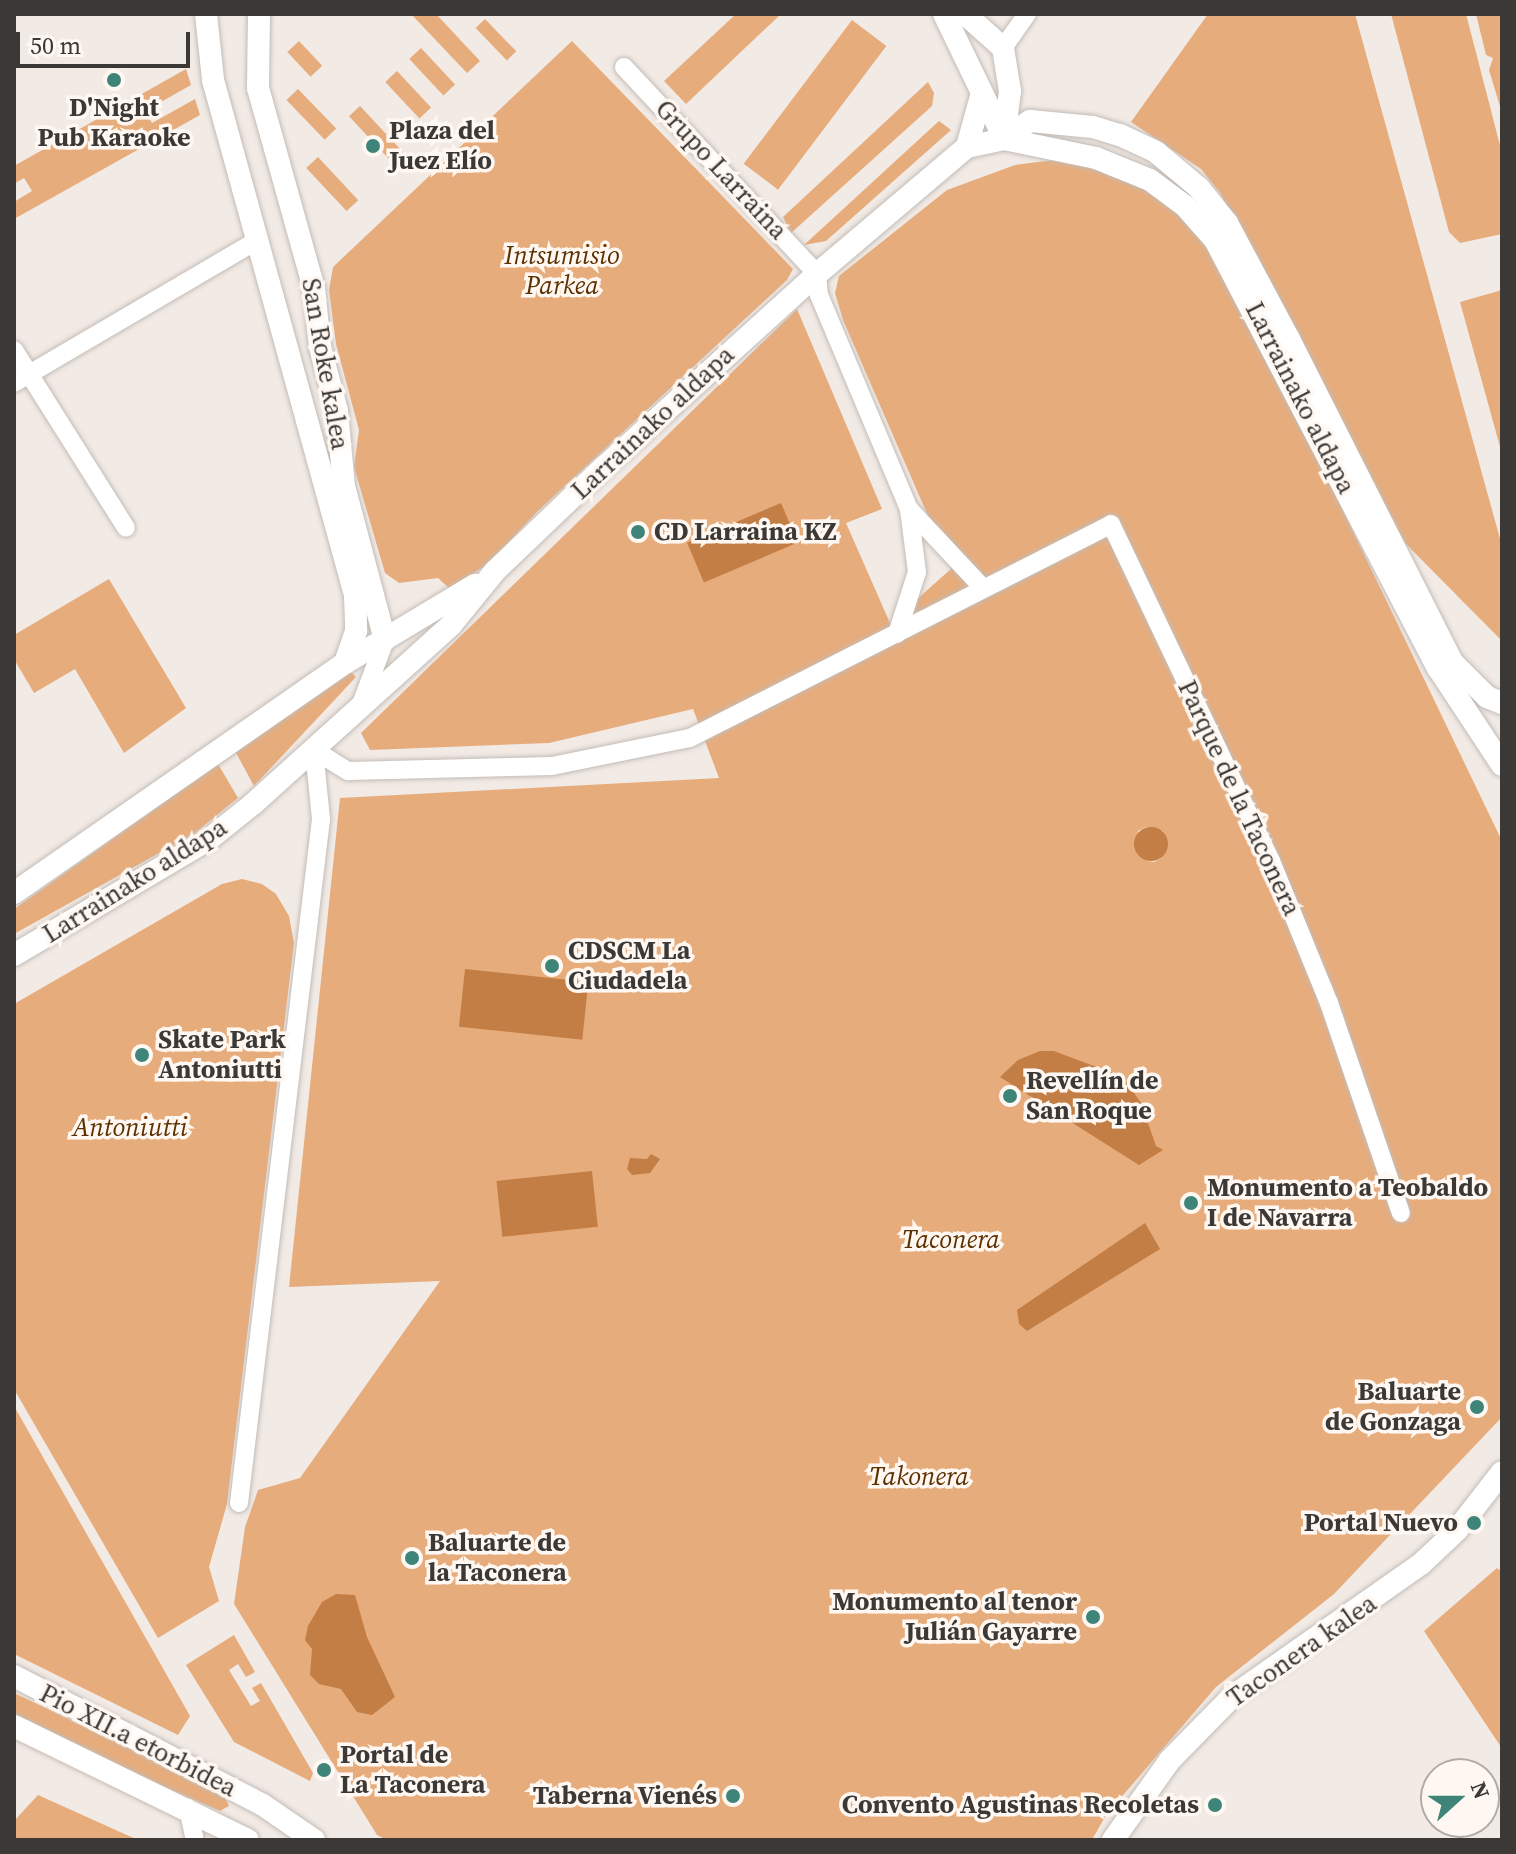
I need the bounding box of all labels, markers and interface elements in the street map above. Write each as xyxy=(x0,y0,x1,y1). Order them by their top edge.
scale bar xyxy=(20,16,194,66)
text: 50 m xyxy=(30,29,81,62)
marker: D'Night Pub Karaoke xyxy=(105,71,123,89)
place label: D'Night Pub Karaoke xyxy=(37,92,191,154)
street label: Grupo Larraina xyxy=(648,94,794,246)
place label: Plaza del Juez Elío xyxy=(389,115,495,176)
marker: Plaza del Juez Elío xyxy=(364,137,382,155)
park label: Intsumisio Parkea xyxy=(504,240,620,302)
street label: San Roke kalea xyxy=(295,276,355,452)
street label: Larrainako aldapa xyxy=(1238,297,1362,499)
street label: Larrainako aldapa xyxy=(565,340,741,506)
place label: CD Larraina KZ xyxy=(654,516,837,548)
marker: CD Larraina KZ xyxy=(629,523,647,541)
street label: Parque de la Taconera xyxy=(1171,675,1307,921)
street label: Larrainako aldapa xyxy=(37,812,233,950)
place label: CDSCM La Ciudadela xyxy=(568,935,690,996)
marker: CDSCM La Ciudadela xyxy=(543,957,561,975)
place label: Skate Park Antoniutti xyxy=(158,1024,286,1086)
marker: Skate Park Antoniutti xyxy=(133,1046,151,1064)
place label: Revellín de San Roque xyxy=(1026,1065,1158,1126)
marker: Revellín de San Roque xyxy=(1001,1087,1019,1105)
park label: Antoniutti xyxy=(72,1112,188,1144)
place label: Monumento a Teobaldo I de Navarra xyxy=(1207,1172,1488,1234)
marker: Monumento a Teobaldo I de Navarra xyxy=(1182,1194,1200,1212)
park label: Taconera xyxy=(902,1224,1000,1256)
place label: Baluarte de Gonzaga xyxy=(1325,1376,1461,1438)
marker: Baluarte de Gonzaga xyxy=(1468,1398,1486,1416)
park label: Takonera xyxy=(869,1461,969,1493)
place label: Portal Nuevo xyxy=(1304,1507,1458,1539)
marker: Portal Nuevo xyxy=(1465,1514,1483,1532)
place label: Baluarte de la Taconera xyxy=(428,1527,567,1588)
marker: Baluarte de la Taconera xyxy=(403,1549,421,1567)
place label: Monumento al tenor Julián Gayarre xyxy=(832,1586,1077,1648)
street label: Taconera kalea xyxy=(1221,1588,1383,1714)
marker: Monumento al tenor Julián Gayarre xyxy=(1084,1608,1102,1626)
street label: Pio XII.a etorbidea xyxy=(34,1678,242,1804)
place label: Portal de La Taconera xyxy=(340,1739,486,1800)
north arrow xyxy=(1420,1758,1500,1838)
marker: Portal de La Taconera xyxy=(315,1761,333,1779)
text: N xyxy=(1464,1777,1497,1803)
place label: Taberna Vienés xyxy=(532,1780,717,1812)
marker: Taberna Vienés xyxy=(724,1787,742,1805)
place label: Convento Agustinas Recoletas xyxy=(842,1789,1199,1821)
marker: Convento Agustinas Recoletas xyxy=(1206,1796,1224,1814)

